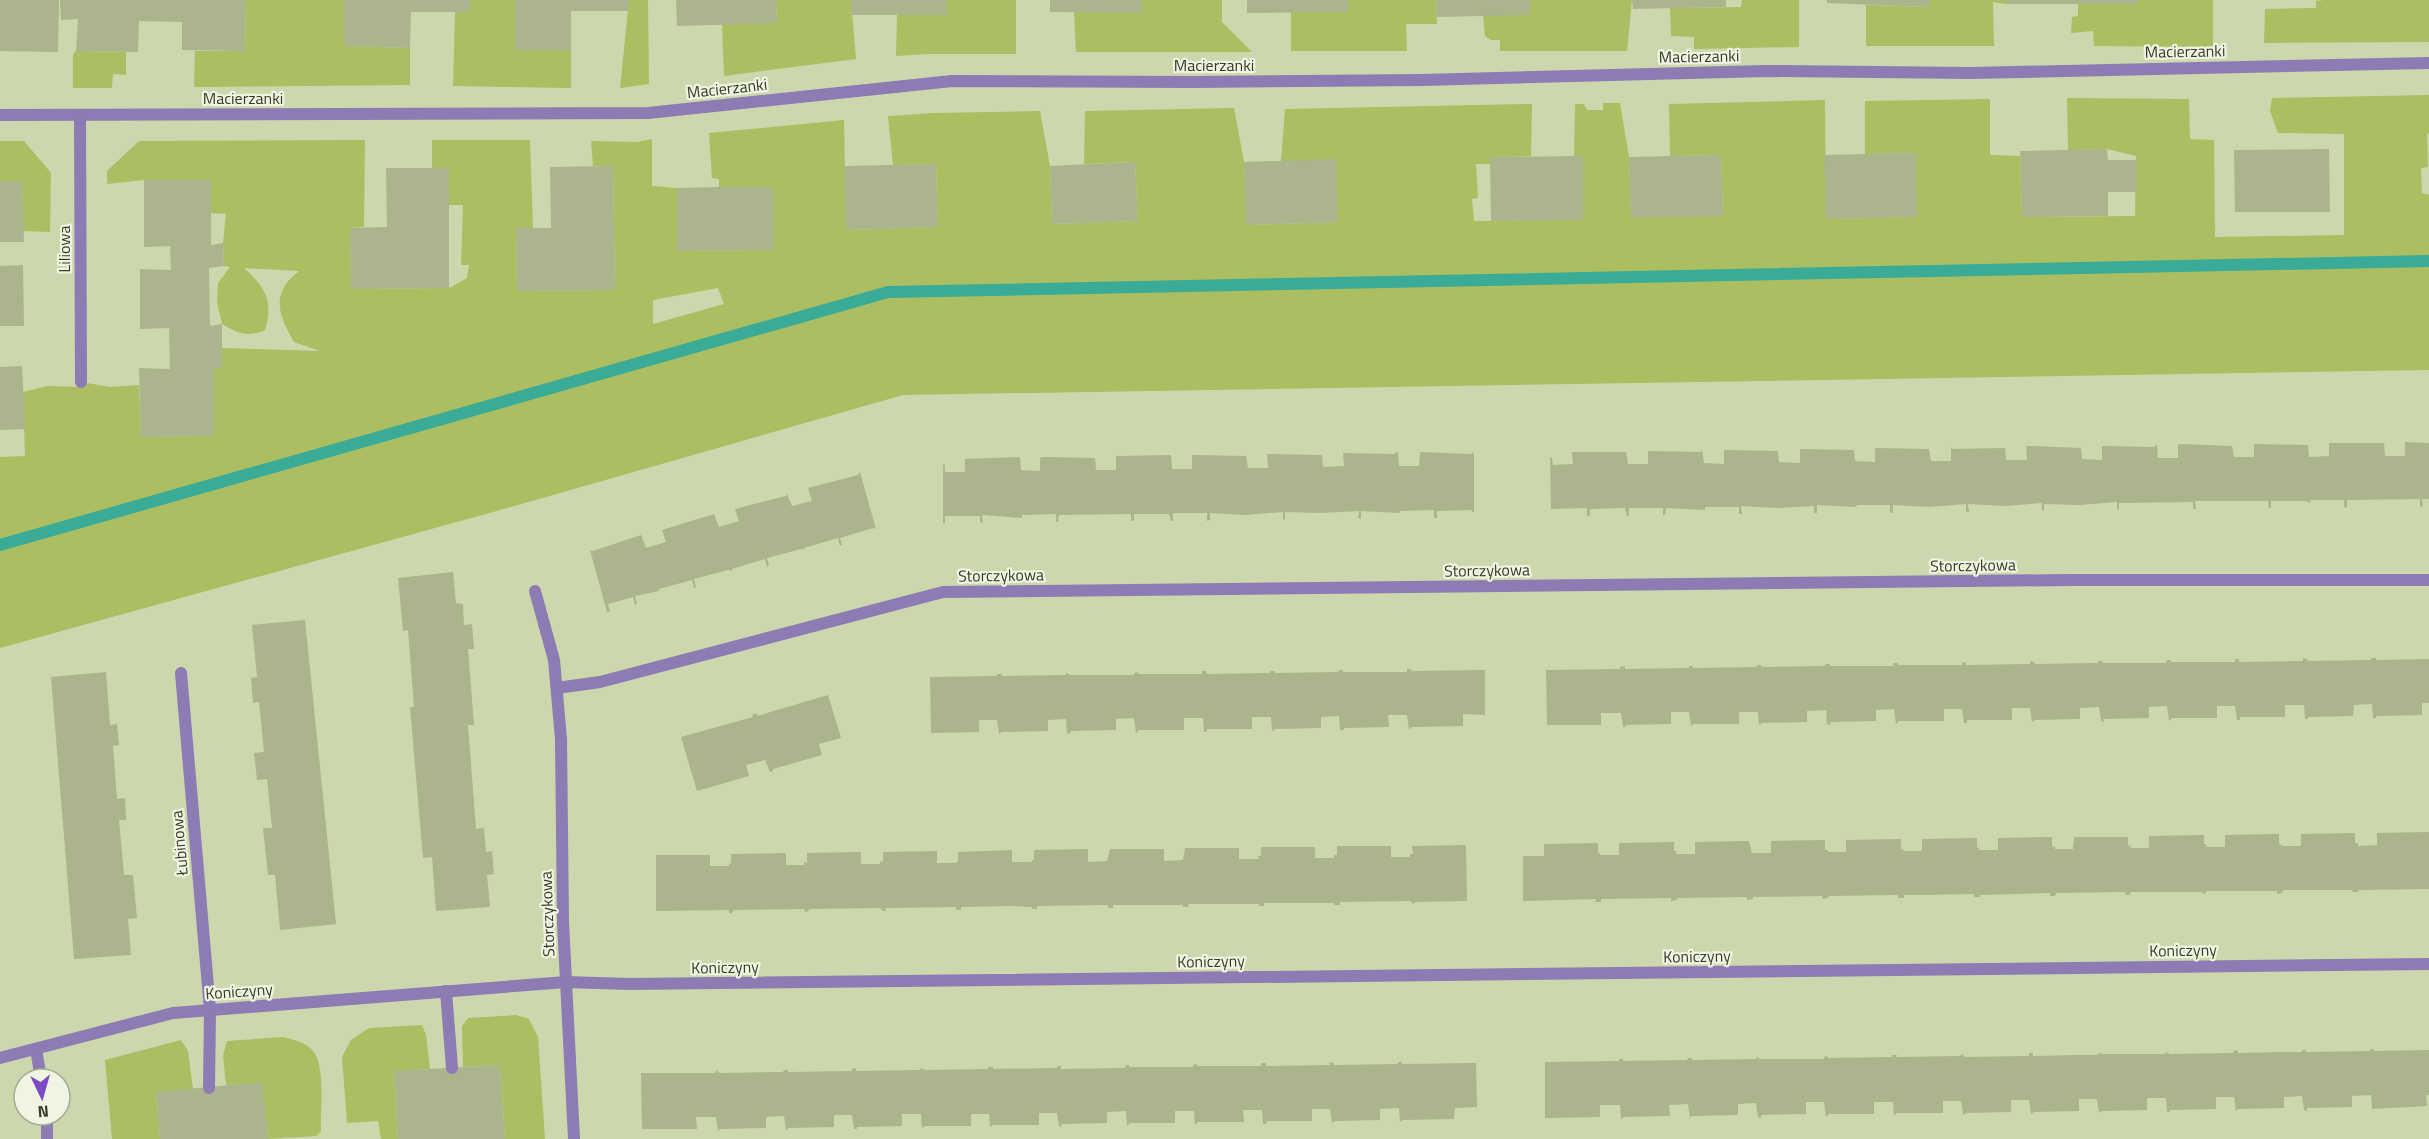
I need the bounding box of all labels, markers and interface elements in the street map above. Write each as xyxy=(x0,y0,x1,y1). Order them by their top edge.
street label: Macierzanki xyxy=(2144,38,2226,64)
street label: Macierzanki xyxy=(1658,43,1740,69)
street label: Macierzanki xyxy=(1174,53,1254,77)
street label: Macierzanki xyxy=(686,72,768,104)
street label: Macierzanki xyxy=(203,86,283,110)
street label: Liliowa xyxy=(52,226,76,272)
street label: Storczykowa xyxy=(1930,552,2016,578)
street label: Storczykowa xyxy=(1444,557,1530,583)
street label: Storczykowa xyxy=(958,562,1044,588)
street label: Łubinowa xyxy=(164,809,194,877)
street label: Storczykowa xyxy=(534,871,560,957)
street label: Koniczyny xyxy=(2149,937,2217,963)
street label: Koniczyny xyxy=(1663,943,1731,969)
street label: Koniczyny xyxy=(1177,948,1245,974)
street label: Koniczyny xyxy=(691,954,759,980)
street label: Koniczyny xyxy=(204,977,274,1005)
north arrow xyxy=(12,1067,72,1127)
text: N xyxy=(37,1100,50,1124)

